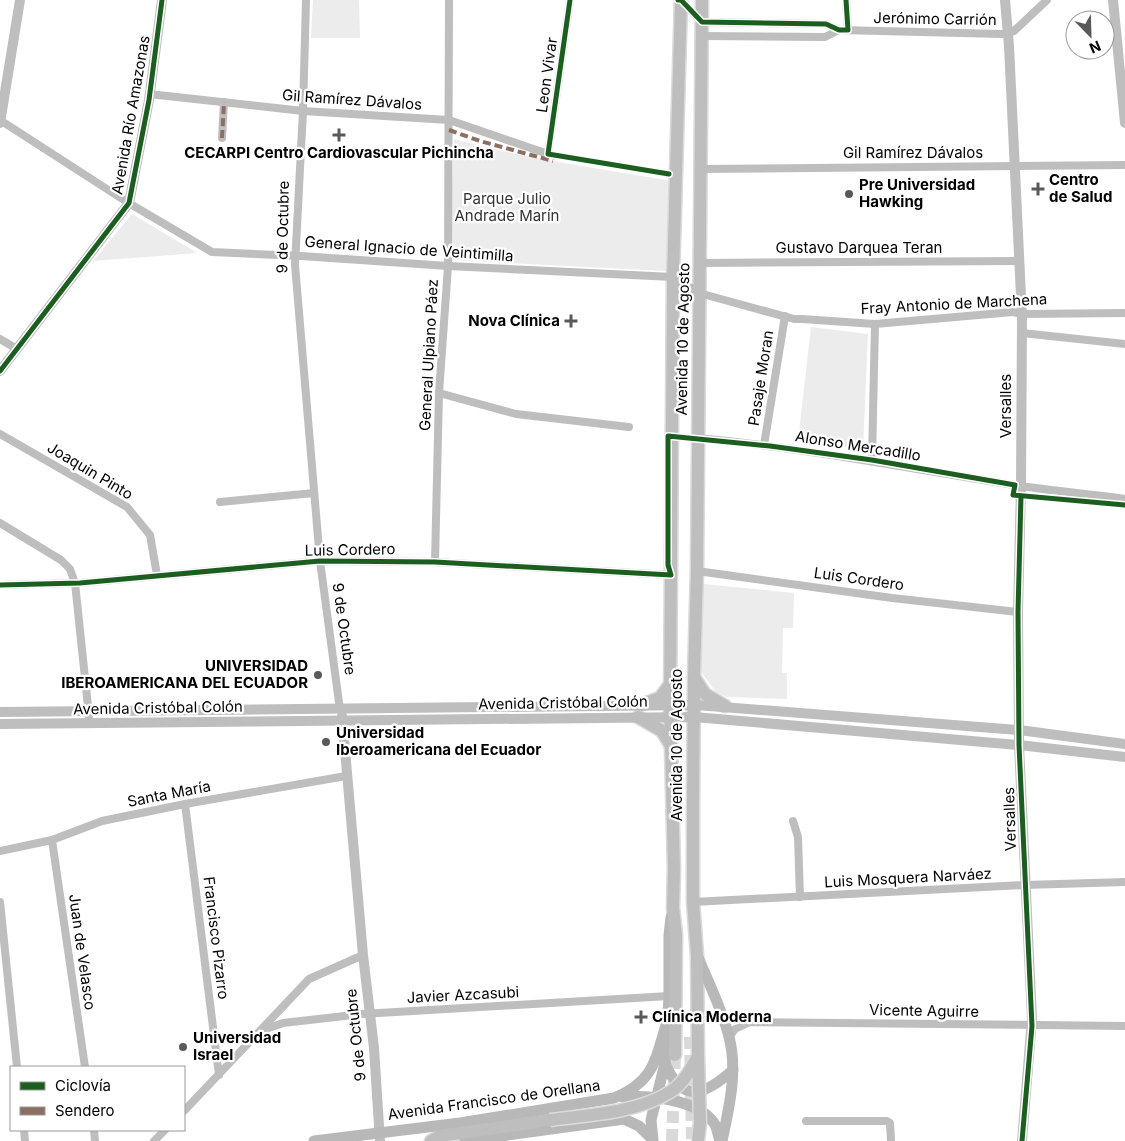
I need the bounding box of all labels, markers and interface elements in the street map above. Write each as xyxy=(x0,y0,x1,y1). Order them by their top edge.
street label: Jerónimo Carrión xyxy=(873,8,997,29)
north arrow xyxy=(1065,10,1115,60)
street label: Avenida Río Amazonas xyxy=(107,34,154,196)
street label: Leon Vivar xyxy=(532,36,561,114)
text: N xyxy=(1087,38,1104,57)
street label: Gil Ramírez Dávalos xyxy=(281,85,423,114)
marker: CECARPI Centro Cardiovascular Pichincha xyxy=(332,128,346,142)
place label: CECARPI Centro Cardiovascular Pichincha xyxy=(184,143,494,162)
street label: Gil Ramírez Dávalos xyxy=(843,143,983,162)
place label: Centro de Salud xyxy=(1049,170,1112,206)
place label: Pre Universidad Hawking xyxy=(859,175,975,211)
street label: 9 de Octubre xyxy=(272,180,293,274)
marker: Centro de Salud xyxy=(1031,182,1045,196)
marker: Pre Universidad Hawking xyxy=(843,188,855,200)
park label: Parque Julio Andrade Marín xyxy=(455,189,559,225)
street label: General Ignacio de Veintimilla xyxy=(304,232,514,265)
street label: Gustavo Darquea Teran xyxy=(776,238,942,257)
street label: Avenida 10 de Agosto xyxy=(672,262,693,415)
street label: General Ulpiano Páez xyxy=(415,278,442,432)
street label: Fray Antonio de Marchena xyxy=(860,289,1048,318)
place label: Nova Clínica xyxy=(468,311,560,330)
marker: Nova Clínica xyxy=(564,314,578,328)
street label: Pasaje Moran xyxy=(744,329,777,427)
street label: Versalles xyxy=(996,374,1015,438)
street label: Alonso Mercadillo xyxy=(794,426,922,465)
street label: Joaquin Pinto xyxy=(44,438,137,504)
street label: Luis Cordero xyxy=(304,539,396,560)
street label: Luis Cordero xyxy=(813,563,905,594)
street label: 9 de Octubre xyxy=(329,582,360,676)
place label: UNIVERSIDAD IBEROAMERICANA DEL ECUADOR xyxy=(61,656,308,692)
marker: UNIVERSIDAD IBEROAMERICANA DEL ECUADOR xyxy=(312,669,324,681)
street label: Avenida 10 de Agosto xyxy=(667,669,686,821)
street label: Avenida Cristóbal Colón xyxy=(478,692,648,713)
street label: Avenida Cristóbal Colón xyxy=(73,697,243,718)
place label: Universidad Iberoamericana del Ecuador xyxy=(336,723,541,759)
marker: Universidad Iberoamericana del Ecuador xyxy=(320,736,332,748)
street label: Santa María xyxy=(126,776,212,811)
street label: Versalles xyxy=(999,786,1020,851)
street label: Luis Mosquera Narváez xyxy=(824,864,992,891)
street label: Francisco Pizarro xyxy=(200,876,233,1000)
street label: Juan de Velasco xyxy=(65,893,100,1011)
street label: Javier Azcasubi xyxy=(406,982,520,1007)
street label: 9 de Octubre xyxy=(341,988,370,1082)
street label: Vicente Aguirre xyxy=(869,1000,979,1021)
place label: Clínica Moderna xyxy=(652,1007,772,1026)
marker: Clínica Moderna xyxy=(634,1010,648,1024)
place label: Universidad Israel xyxy=(193,1028,281,1064)
marker: Universidad Israel xyxy=(177,1041,189,1053)
legend xyxy=(10,1066,185,1131)
street label: Avenida Francisco de Orellana xyxy=(386,1075,601,1124)
text: Ciclovía xyxy=(55,1076,111,1095)
text: Sendero xyxy=(55,1101,115,1120)

